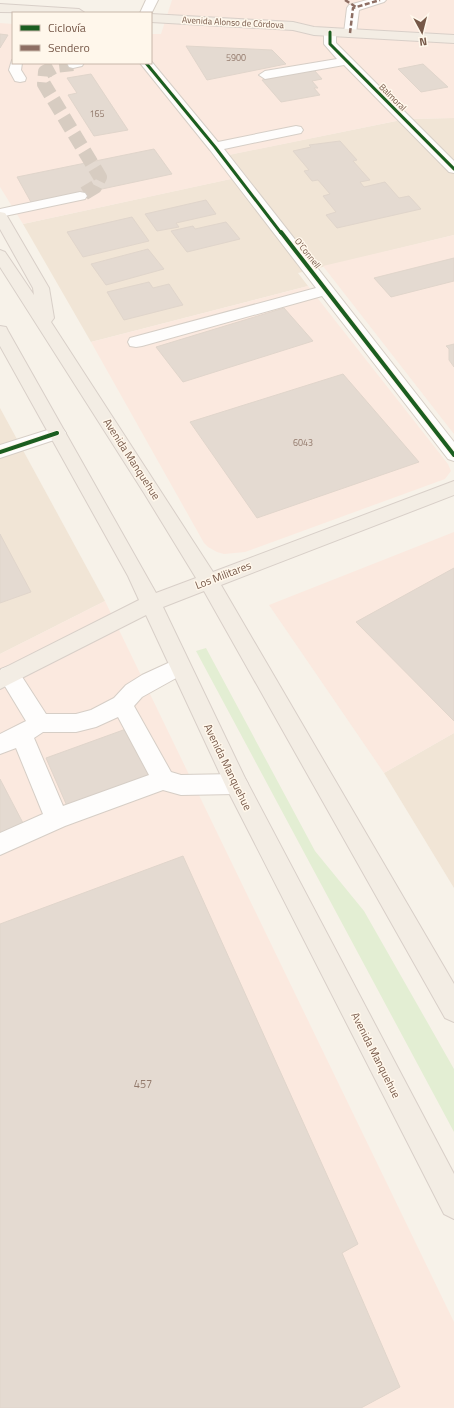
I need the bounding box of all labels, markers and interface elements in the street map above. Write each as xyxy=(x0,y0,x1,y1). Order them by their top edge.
legend xyxy=(12,12,152,64)
north arrow xyxy=(402,12,442,52)
street label: Avenida Alonso de Córdova xyxy=(182,13,285,31)
text: Ciclovía xyxy=(48,18,86,37)
text: N xyxy=(418,34,428,50)
text: Sendero xyxy=(48,38,90,57)
house number: 5900 xyxy=(226,51,246,64)
street label: Balmoral xyxy=(376,80,410,114)
house number: 165 xyxy=(89,107,105,120)
street label: O'Connell xyxy=(292,235,324,271)
street label: Avenida Manquehue xyxy=(100,415,165,503)
house number: 6043 xyxy=(293,436,313,449)
street label: Los Militares xyxy=(193,557,253,593)
street label: Avenida Manquehue xyxy=(200,721,256,813)
street label: Avenida Manquehue xyxy=(347,1009,405,1101)
house number: 457 xyxy=(134,1076,152,1092)

